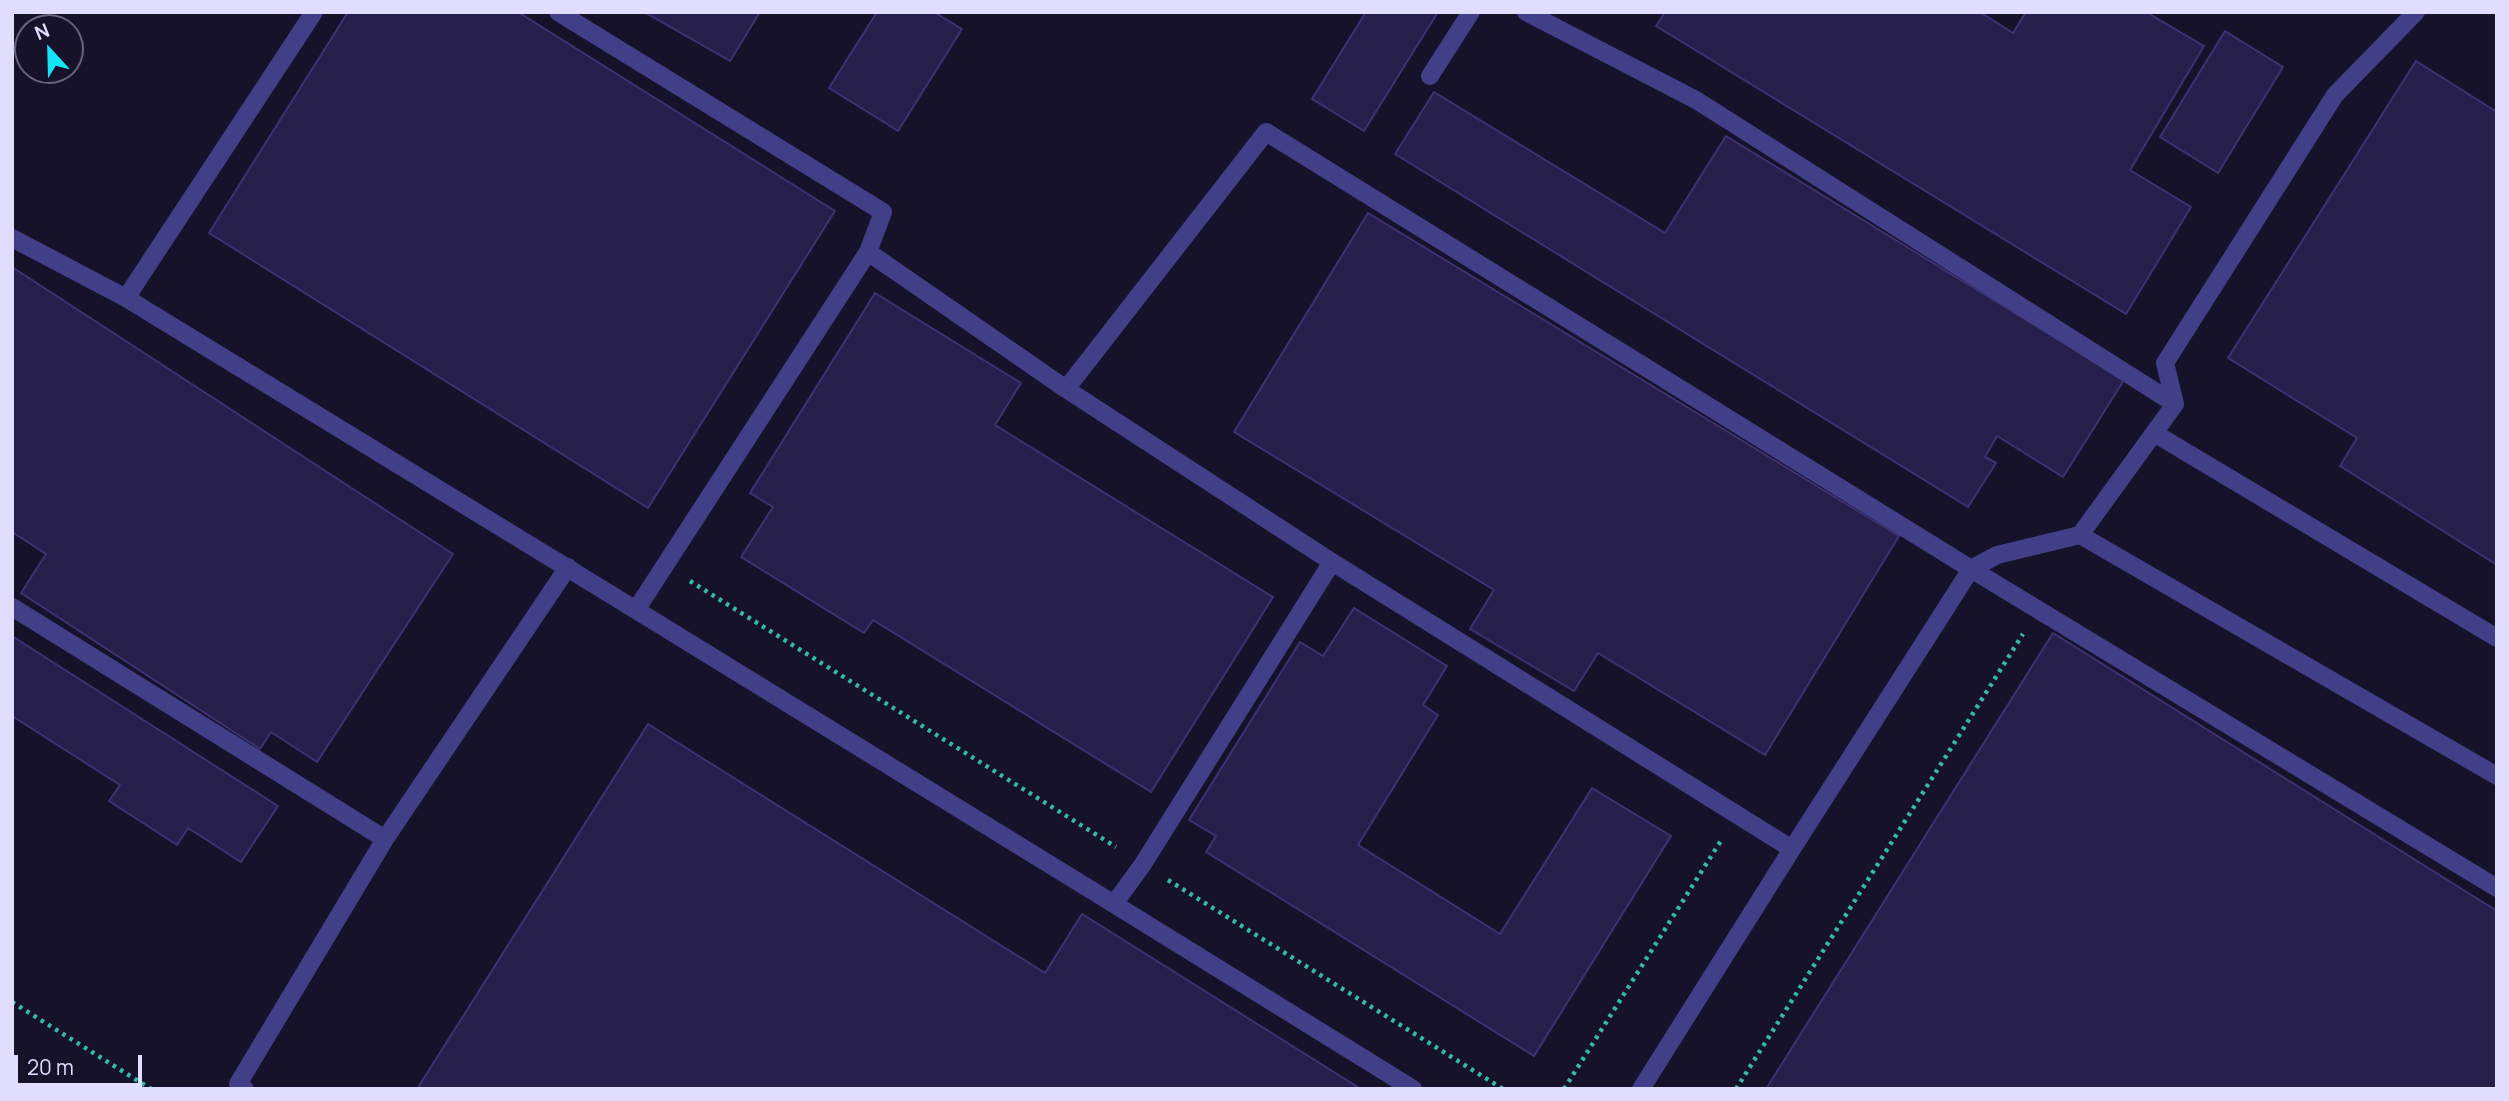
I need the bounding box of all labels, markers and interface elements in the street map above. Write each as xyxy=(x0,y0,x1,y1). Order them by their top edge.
north arrow xyxy=(14,14,84,84)
text: N xyxy=(31,17,53,46)
scale bar xyxy=(18,1042,145,1086)
text: 20 m xyxy=(27,1053,74,1081)

